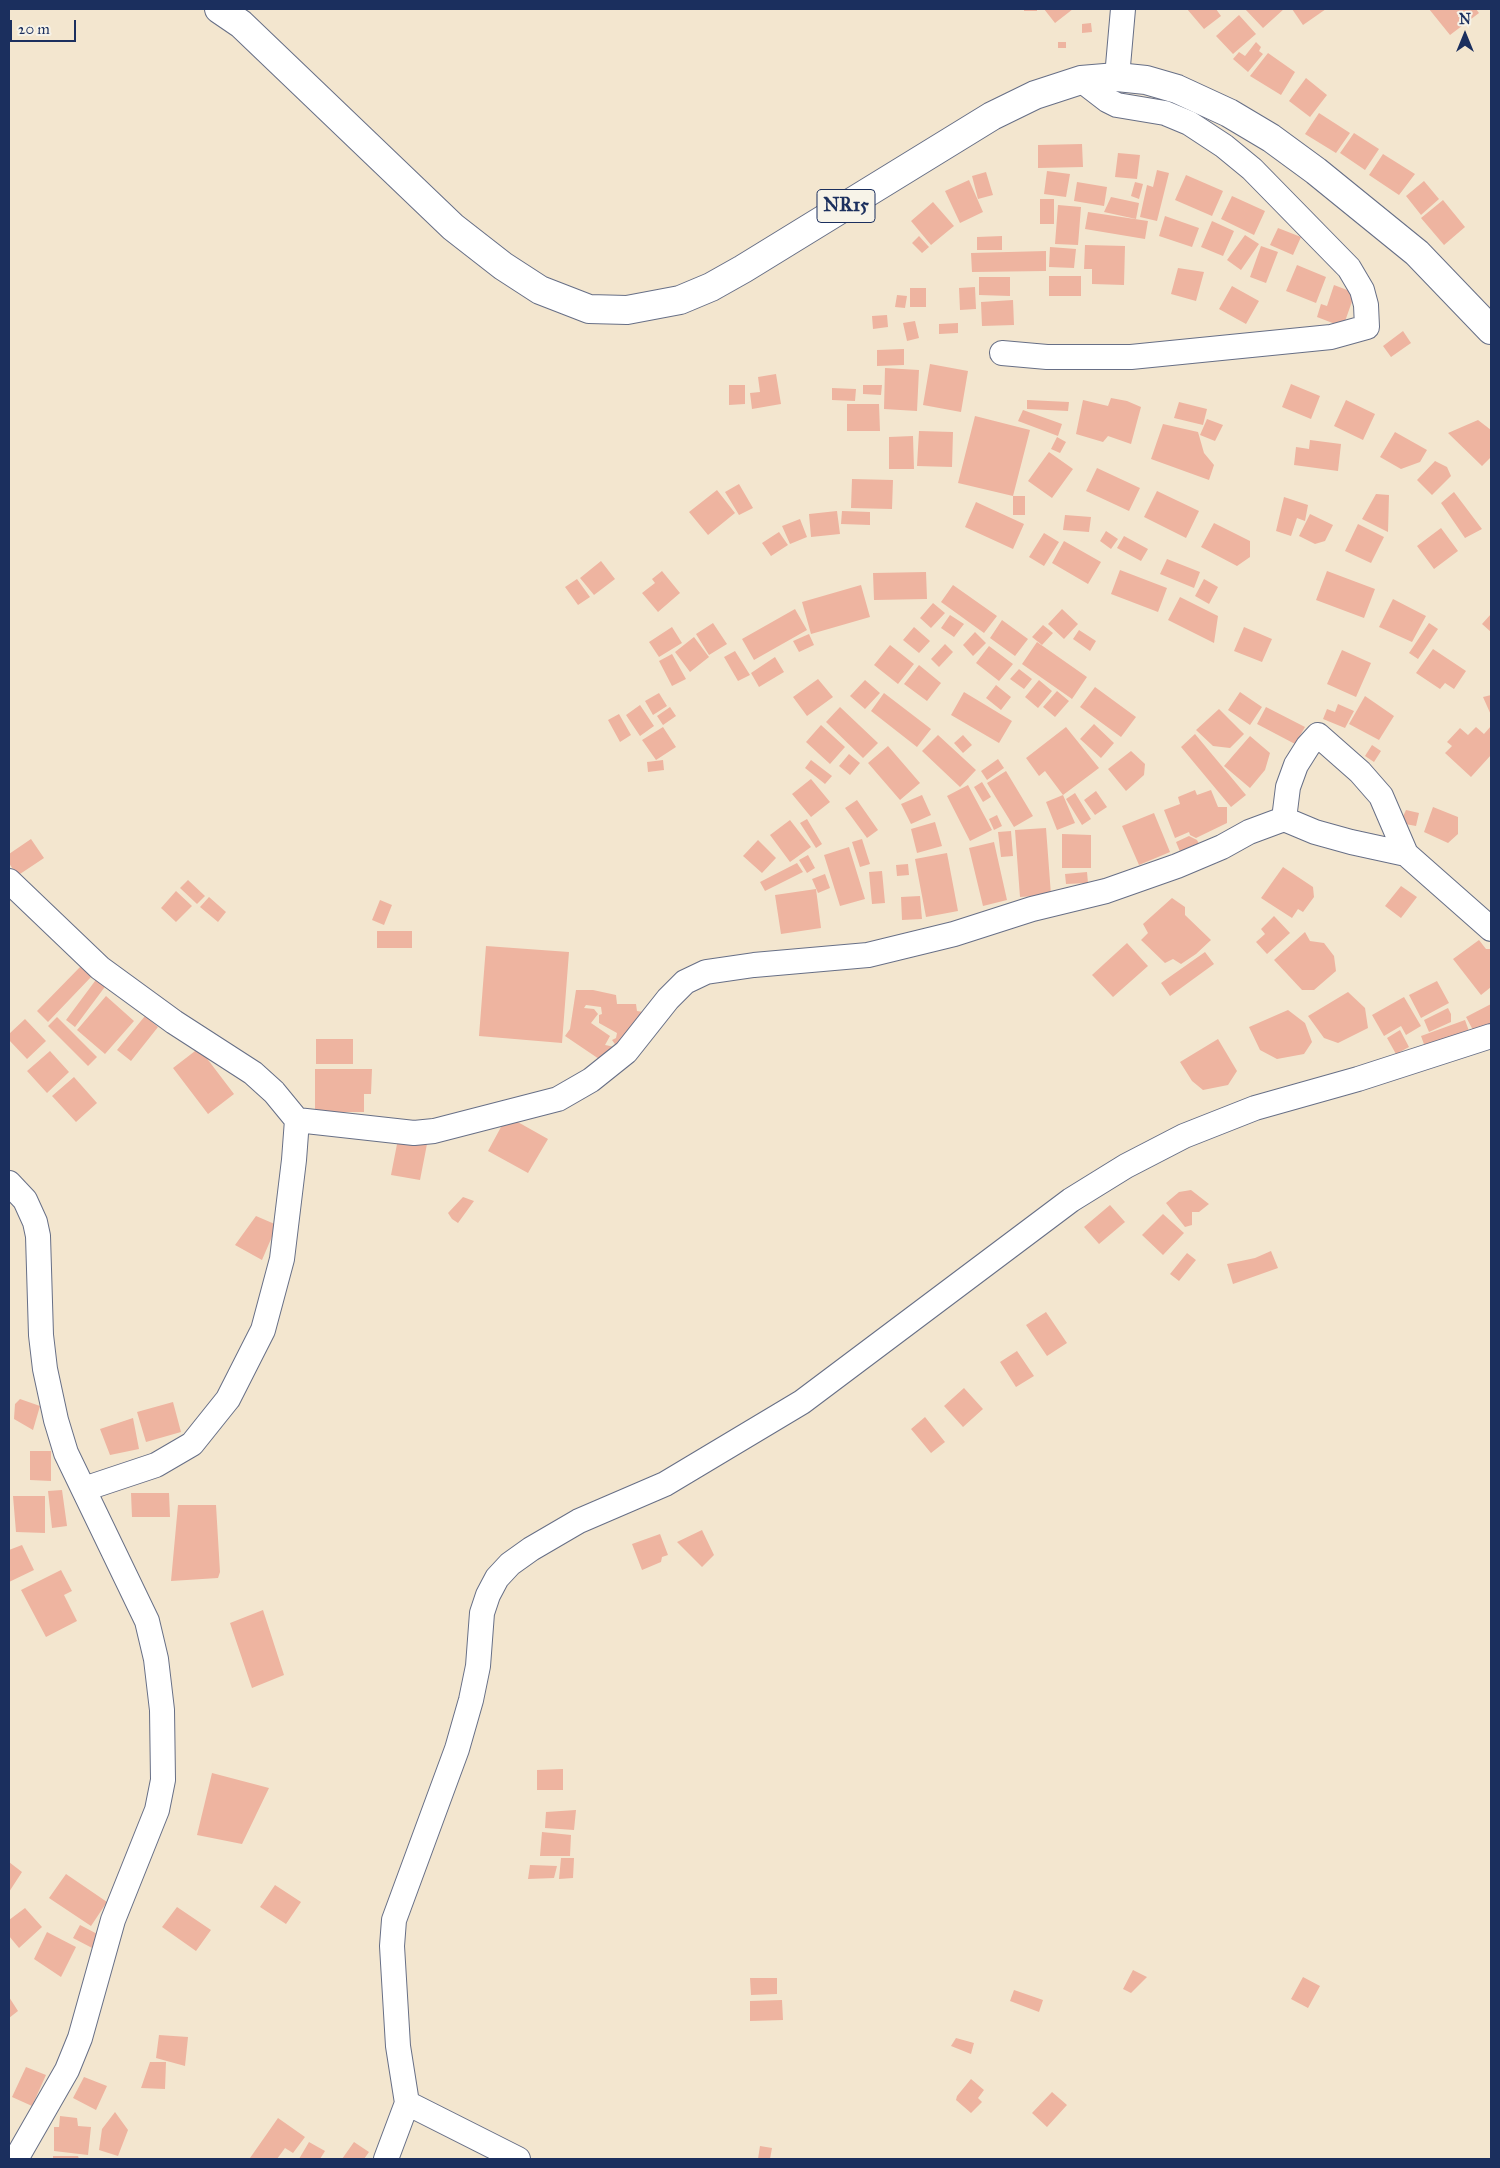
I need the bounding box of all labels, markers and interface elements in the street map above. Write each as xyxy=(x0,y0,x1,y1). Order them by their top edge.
scale bar xyxy=(12,10,79,42)
north arrow xyxy=(1440,10,1490,60)
text: N xyxy=(1459,11,1471,28)
text: 20 m xyxy=(18,20,50,38)
road number: NR15 xyxy=(817,190,875,222)

